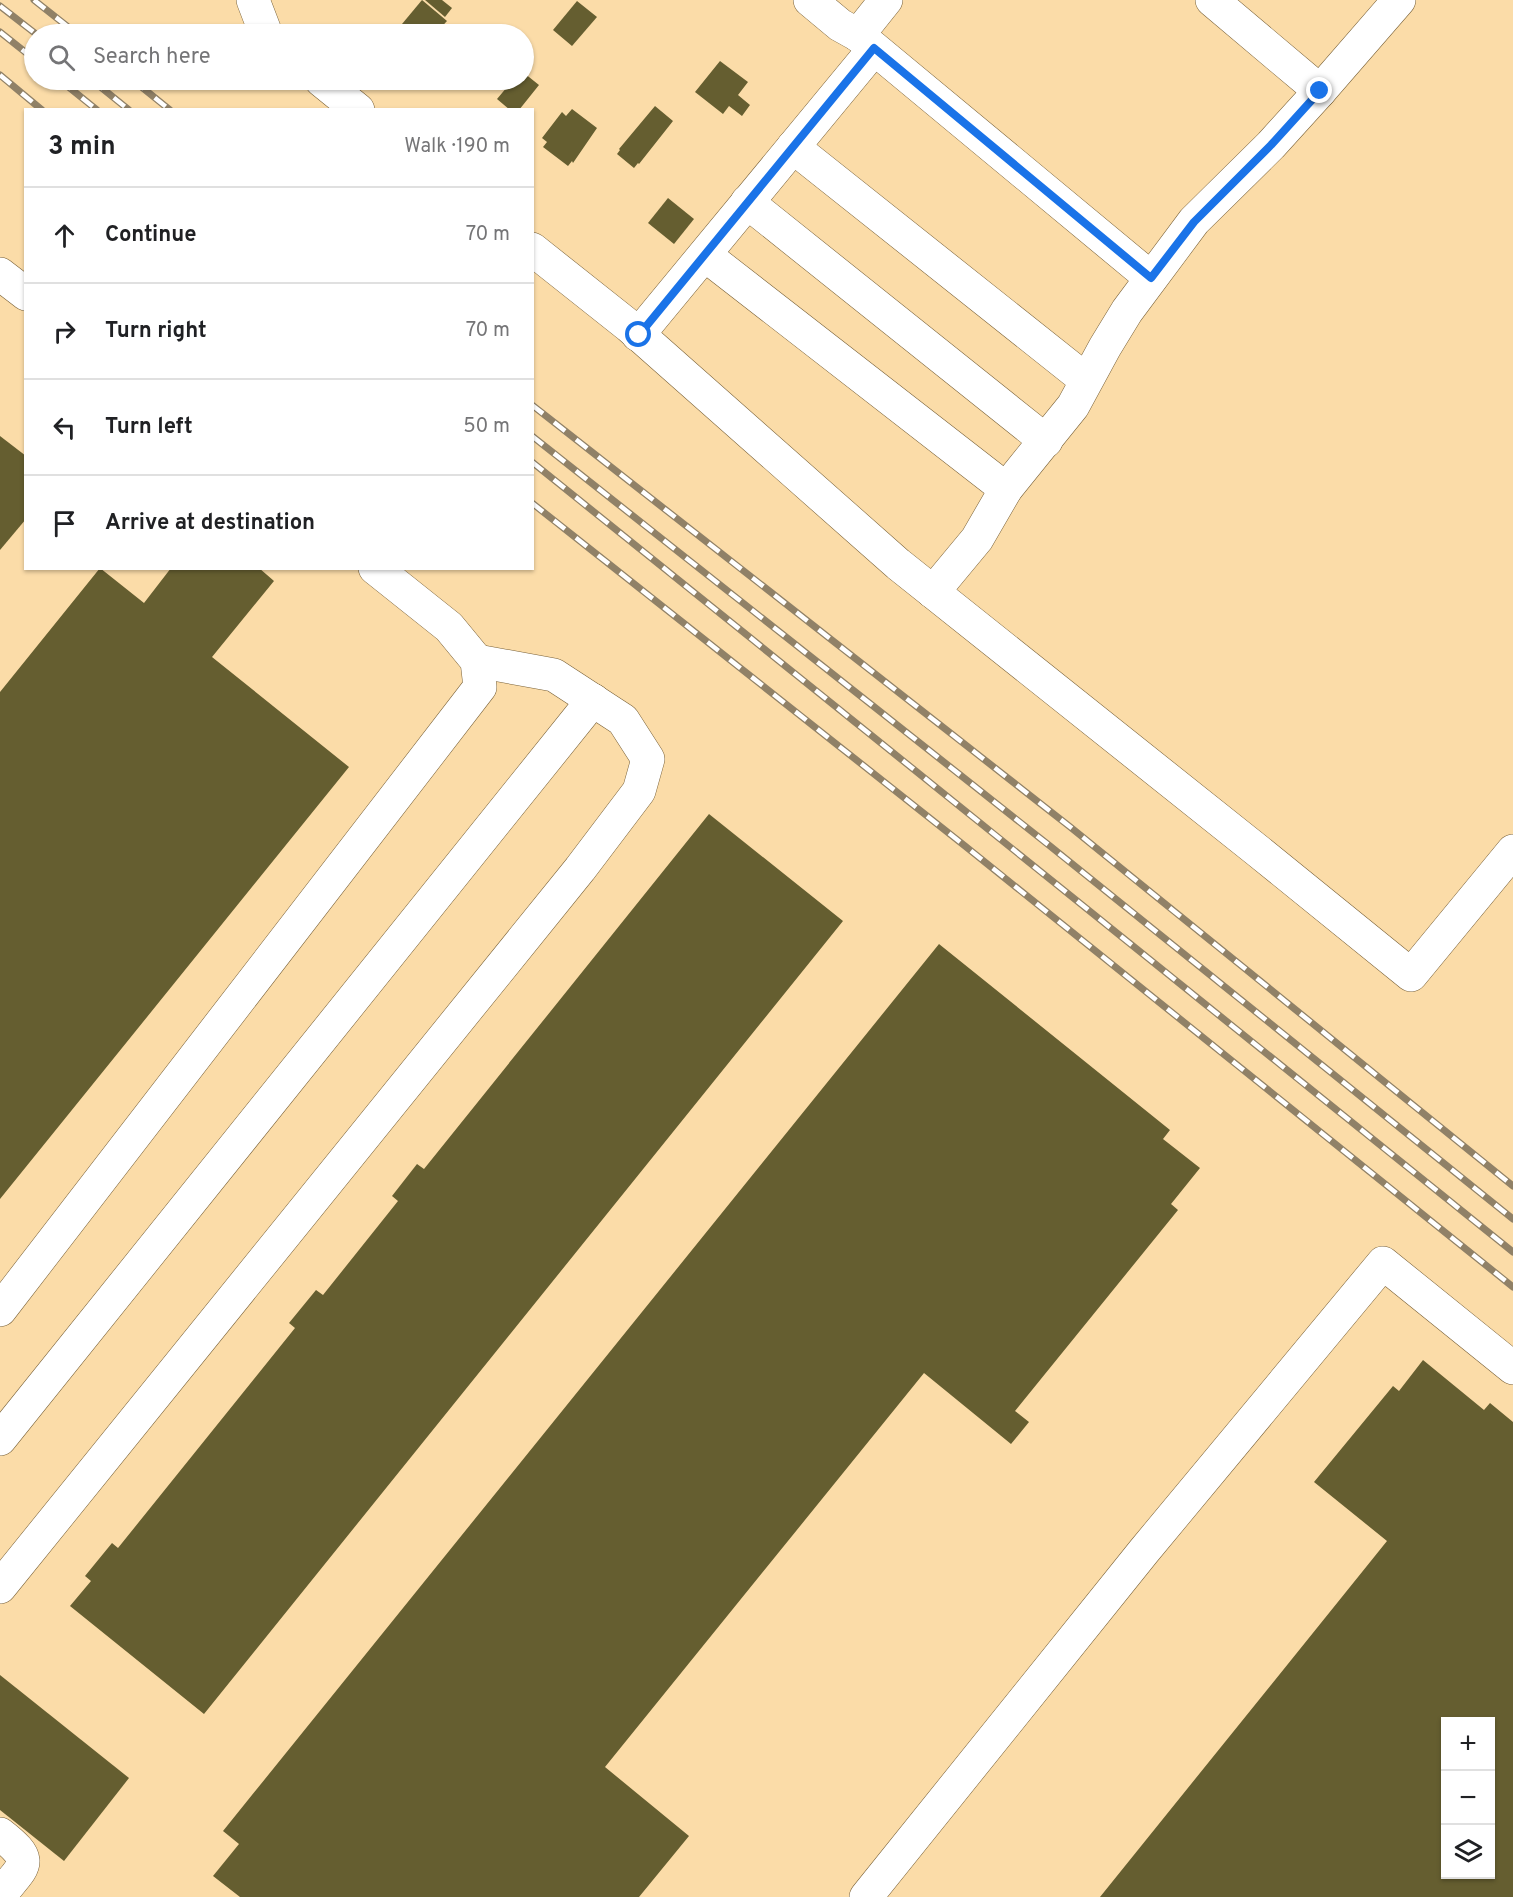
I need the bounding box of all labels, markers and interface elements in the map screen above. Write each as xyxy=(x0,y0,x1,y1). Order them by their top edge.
search box xyxy=(24,24,534,90)
icon: search xyxy=(45,41,78,74)
text: Search here xyxy=(93,44,211,71)
route end xyxy=(1306,77,1332,103)
text: 3 min xyxy=(48,131,116,164)
text: Walk · 190 m xyxy=(404,134,510,160)
icon: ahead xyxy=(48,219,81,252)
text: Continue xyxy=(105,222,196,249)
text: 70 m xyxy=(466,222,510,248)
icon: right xyxy=(48,315,81,348)
text: Turn right xyxy=(105,318,207,345)
text: 70 m xyxy=(466,318,510,344)
route start xyxy=(625,321,651,347)
icon: left xyxy=(48,411,81,444)
text: Turn left xyxy=(105,414,193,441)
text: 50 m xyxy=(463,414,510,440)
icon: arrive xyxy=(48,507,81,540)
text: Arrive at destination xyxy=(105,510,315,537)
map controls xyxy=(1441,1717,1495,1879)
button: + xyxy=(1441,1717,1495,1771)
button: − xyxy=(1441,1771,1495,1825)
button: layers xyxy=(1441,1825,1495,1879)

